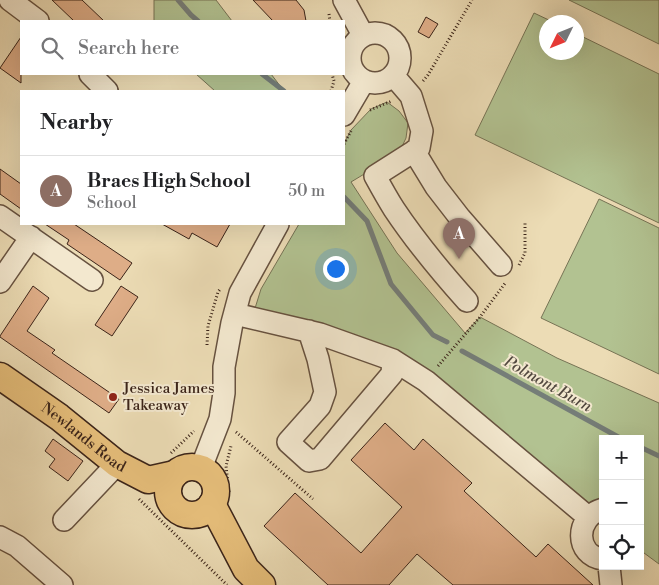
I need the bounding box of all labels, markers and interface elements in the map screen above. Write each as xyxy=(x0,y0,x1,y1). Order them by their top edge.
north arrow xyxy=(539,15,584,60)
search box xyxy=(20,20,345,75)
icon: search xyxy=(38,34,66,62)
text: Search here xyxy=(78,36,179,60)
text: Nearby xyxy=(40,110,113,136)
text: Braes High School xyxy=(87,169,251,193)
text: A xyxy=(50,181,62,201)
text: 50 m xyxy=(288,181,325,201)
text: School xyxy=(87,193,136,213)
pin: A xyxy=(443,218,475,259)
your location xyxy=(323,256,349,282)
water label: Polmont Burn xyxy=(500,351,596,417)
place label: Jessica James Takeaway xyxy=(122,379,215,415)
marker: Jessica James Takeaway xyxy=(107,391,119,403)
street label: Newlands Road xyxy=(38,398,130,477)
map controls xyxy=(599,435,644,570)
button: + xyxy=(599,435,644,480)
button: − xyxy=(599,480,644,525)
button: locate xyxy=(599,525,644,570)

